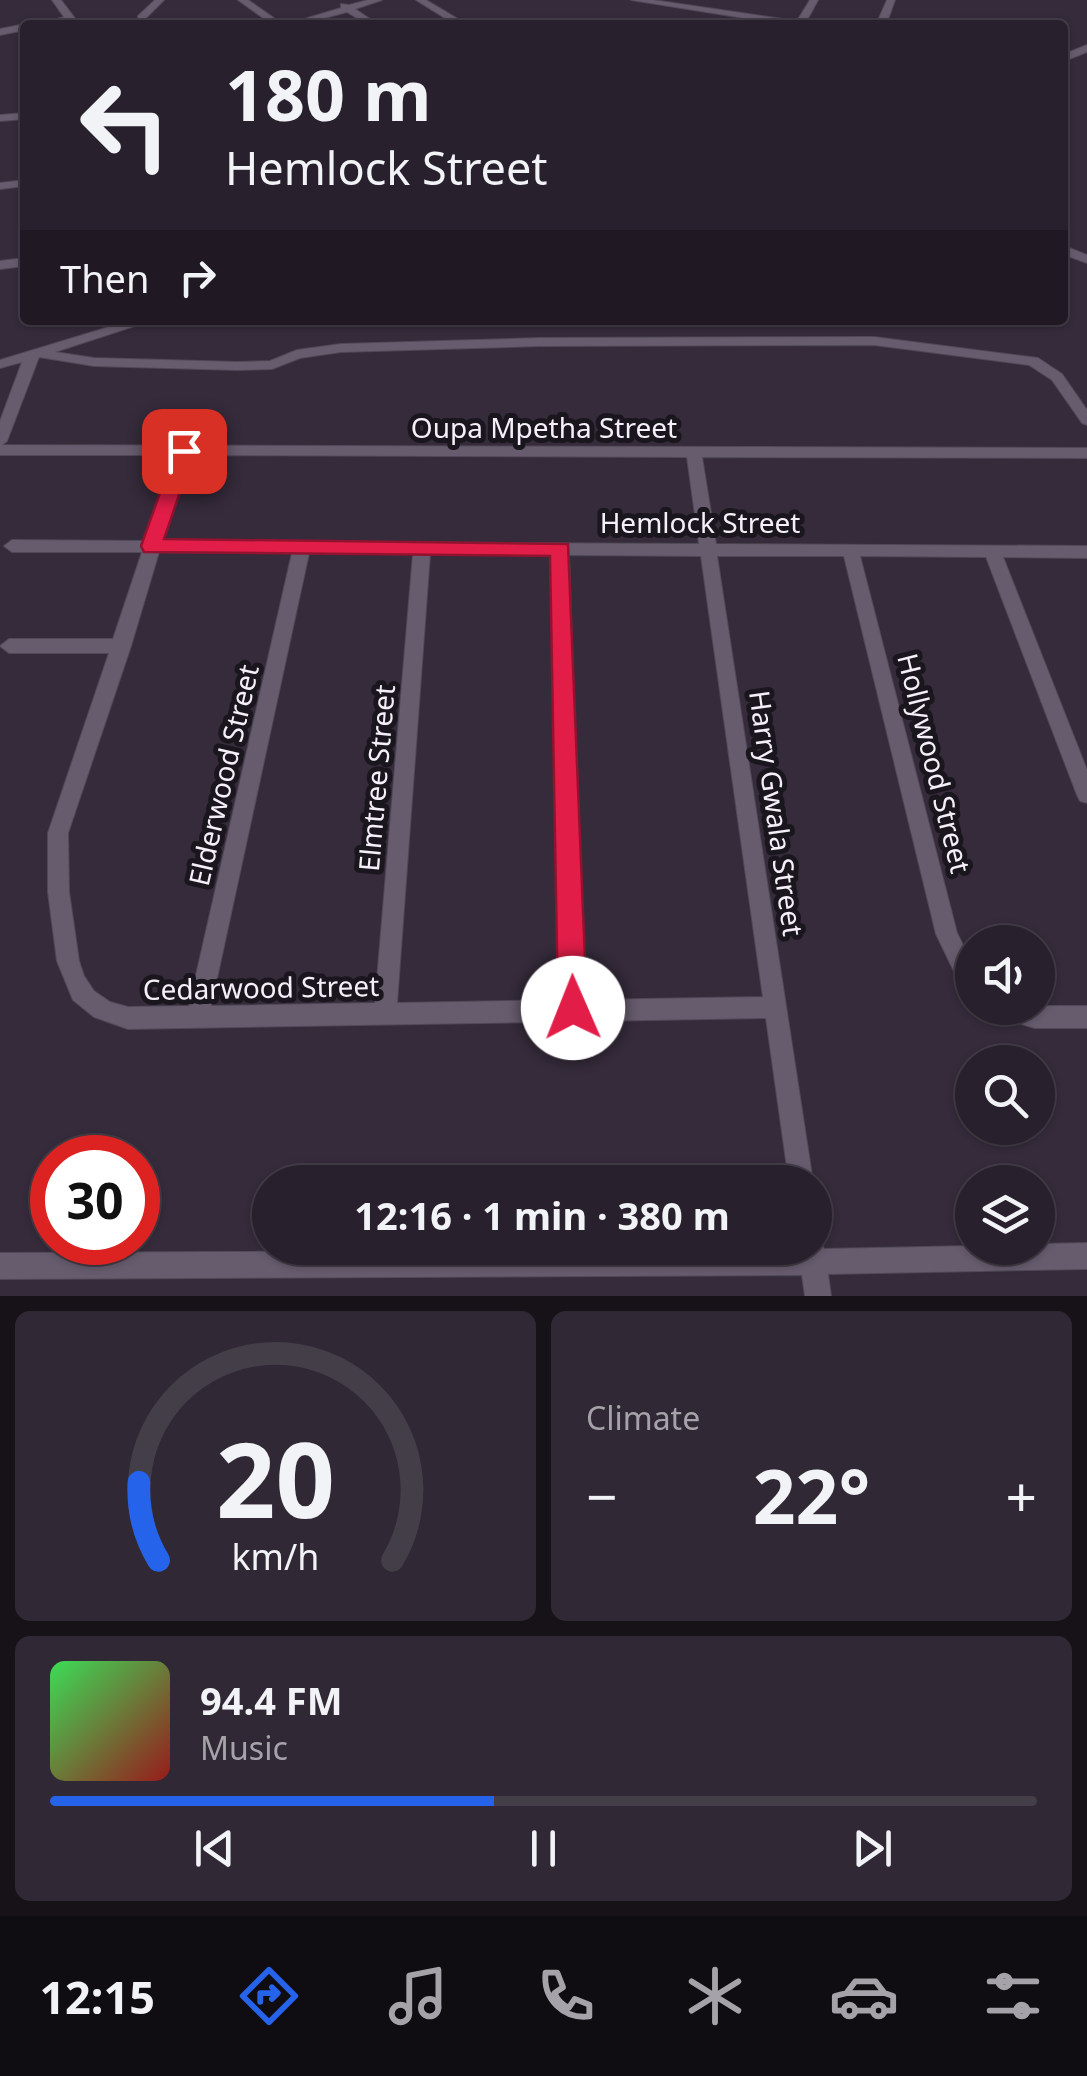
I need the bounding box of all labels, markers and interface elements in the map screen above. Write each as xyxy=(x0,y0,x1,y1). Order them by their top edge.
text: 180 m xyxy=(225,46,432,142)
icon: left xyxy=(60,60,190,190)
text: Hemlock Street xyxy=(225,137,548,198)
icon: right xyxy=(170,250,225,305)
text: Then xyxy=(60,252,150,304)
street label: Oupa Mpetha Street xyxy=(411,408,677,446)
pin xyxy=(142,409,227,494)
icon: arrive xyxy=(157,424,212,479)
street label: Hemlock Street xyxy=(600,503,800,541)
street label: Hollywood Street xyxy=(889,649,981,877)
street label: Elderwood Street xyxy=(179,661,267,889)
street label: Elmtree Street xyxy=(349,683,403,873)
street label: Harry Gwala Street xyxy=(741,688,813,938)
map controls xyxy=(955,925,1055,1265)
button: sound xyxy=(955,925,1055,1025)
position arrow xyxy=(521,956,625,1060)
street label: Cedarwood Street xyxy=(142,966,380,1008)
button: search xyxy=(955,1045,1055,1145)
speed limit sign: 30 xyxy=(30,1135,160,1265)
button: layers xyxy=(955,1165,1055,1265)
text: 12:16 · 1 min · 380 m xyxy=(354,1189,730,1241)
text: Climate xyxy=(586,1396,700,1439)
text: 20 xyxy=(216,1407,335,1548)
text: 22° xyxy=(753,1444,870,1546)
text: − xyxy=(586,1458,617,1533)
text: + xyxy=(1006,1458,1037,1533)
text: km/h xyxy=(232,1532,319,1580)
text: 94.4 FM xyxy=(200,1674,342,1726)
text: Music xyxy=(200,1726,288,1769)
icon: previous xyxy=(187,1821,242,1876)
icon: pause xyxy=(516,1821,571,1876)
icon: next xyxy=(845,1821,900,1876)
icon: directions xyxy=(234,1961,304,2031)
icon: music xyxy=(383,1961,453,2031)
icon: phone xyxy=(531,1961,601,2031)
icon: climate xyxy=(680,1961,750,2031)
icon: car xyxy=(829,1961,899,2031)
icon: filters xyxy=(978,1961,1048,2031)
text: 12:15 xyxy=(39,1966,155,2027)

